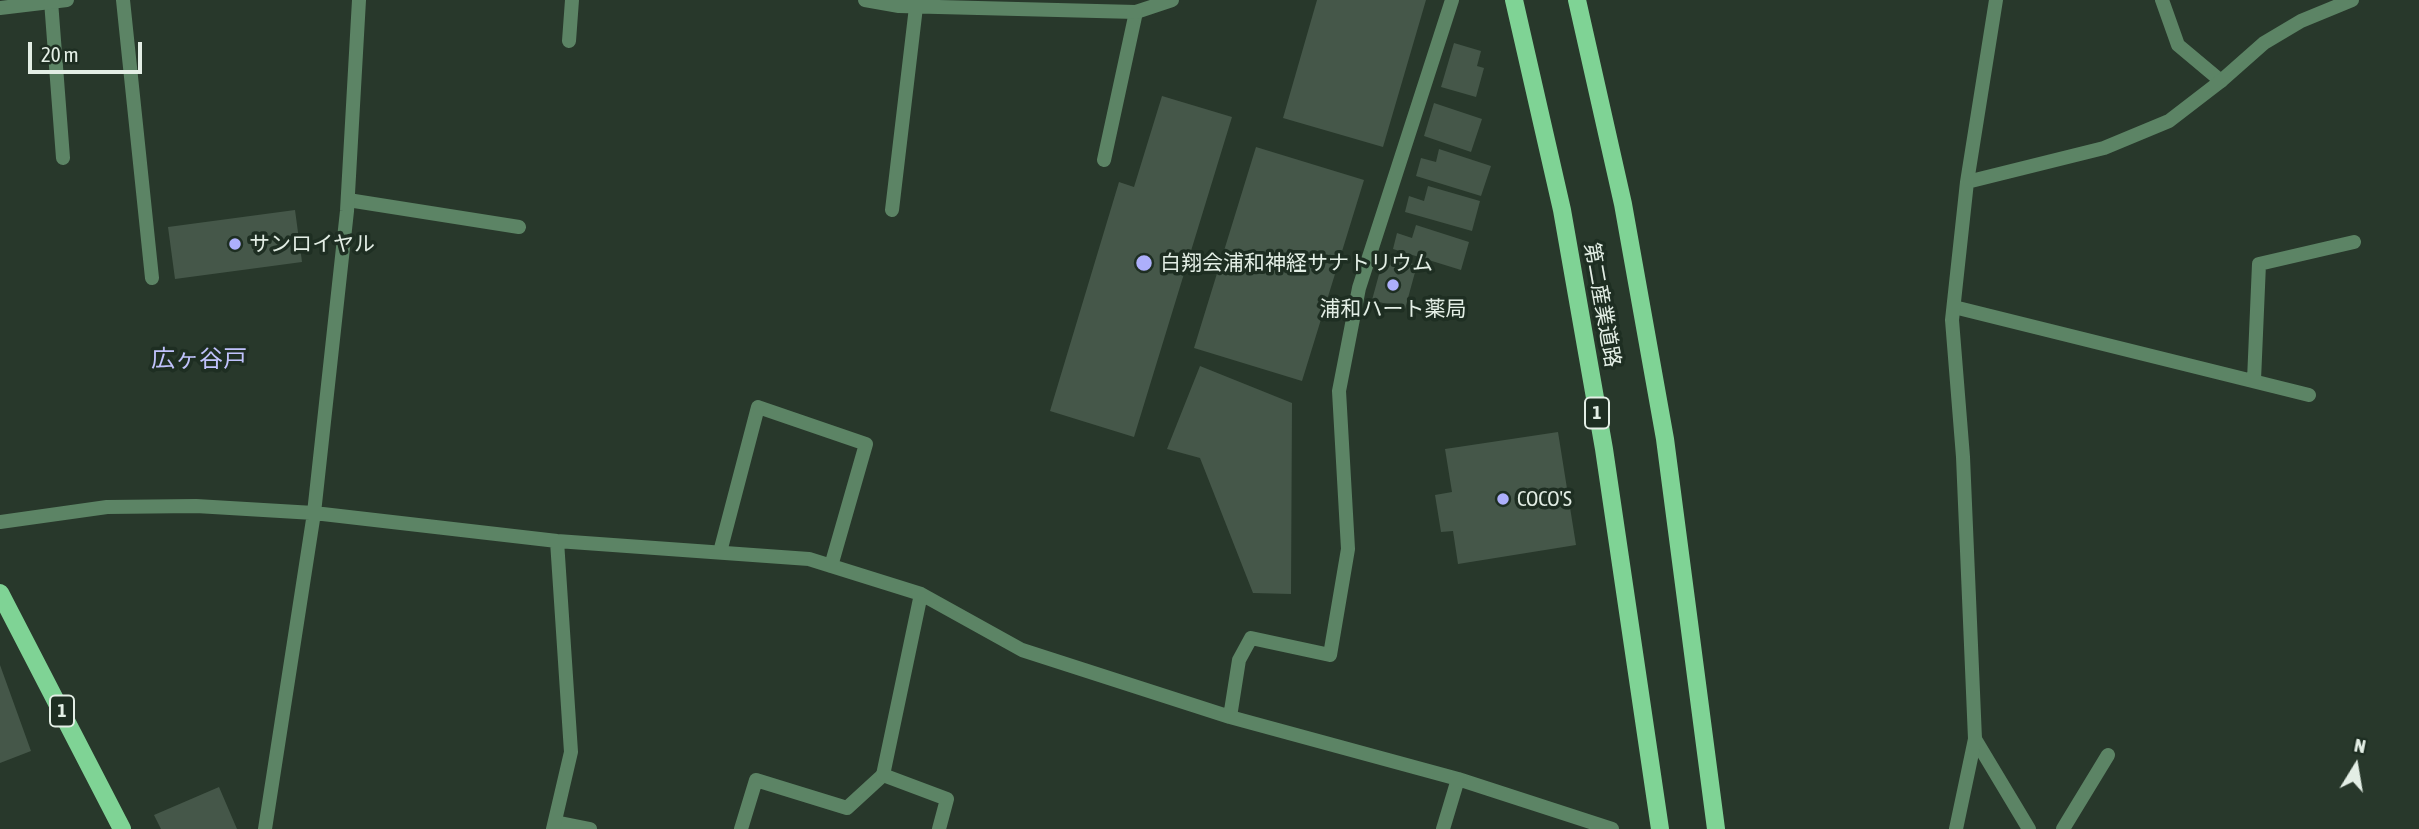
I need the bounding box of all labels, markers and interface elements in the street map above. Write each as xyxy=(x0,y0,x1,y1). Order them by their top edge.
scale bar xyxy=(32,28,145,72)
text: 20 m xyxy=(41,42,79,66)
place label: サンロイヤル xyxy=(249,231,375,257)
marker: サンロイヤル xyxy=(227,236,243,252)
street label: 第二産業道路 xyxy=(1579,241,1625,369)
place label: 白翔会浦和神経サナトリウム xyxy=(1160,250,1433,276)
marker: 白翔会浦和神経サナトリウム xyxy=(1134,253,1154,273)
marker: 浦和ハート薬局 xyxy=(1385,277,1401,293)
place label: 浦和ハート薬局 xyxy=(1320,296,1466,322)
district label: 広ヶ谷戸 xyxy=(151,345,247,373)
road number: 1 xyxy=(1585,398,1609,428)
place label: COCO'S xyxy=(1517,486,1572,512)
marker: COCO'S xyxy=(1495,491,1511,507)
road number: 1 xyxy=(50,696,74,726)
north arrow xyxy=(2321,731,2391,801)
text: N xyxy=(2352,734,2368,757)

